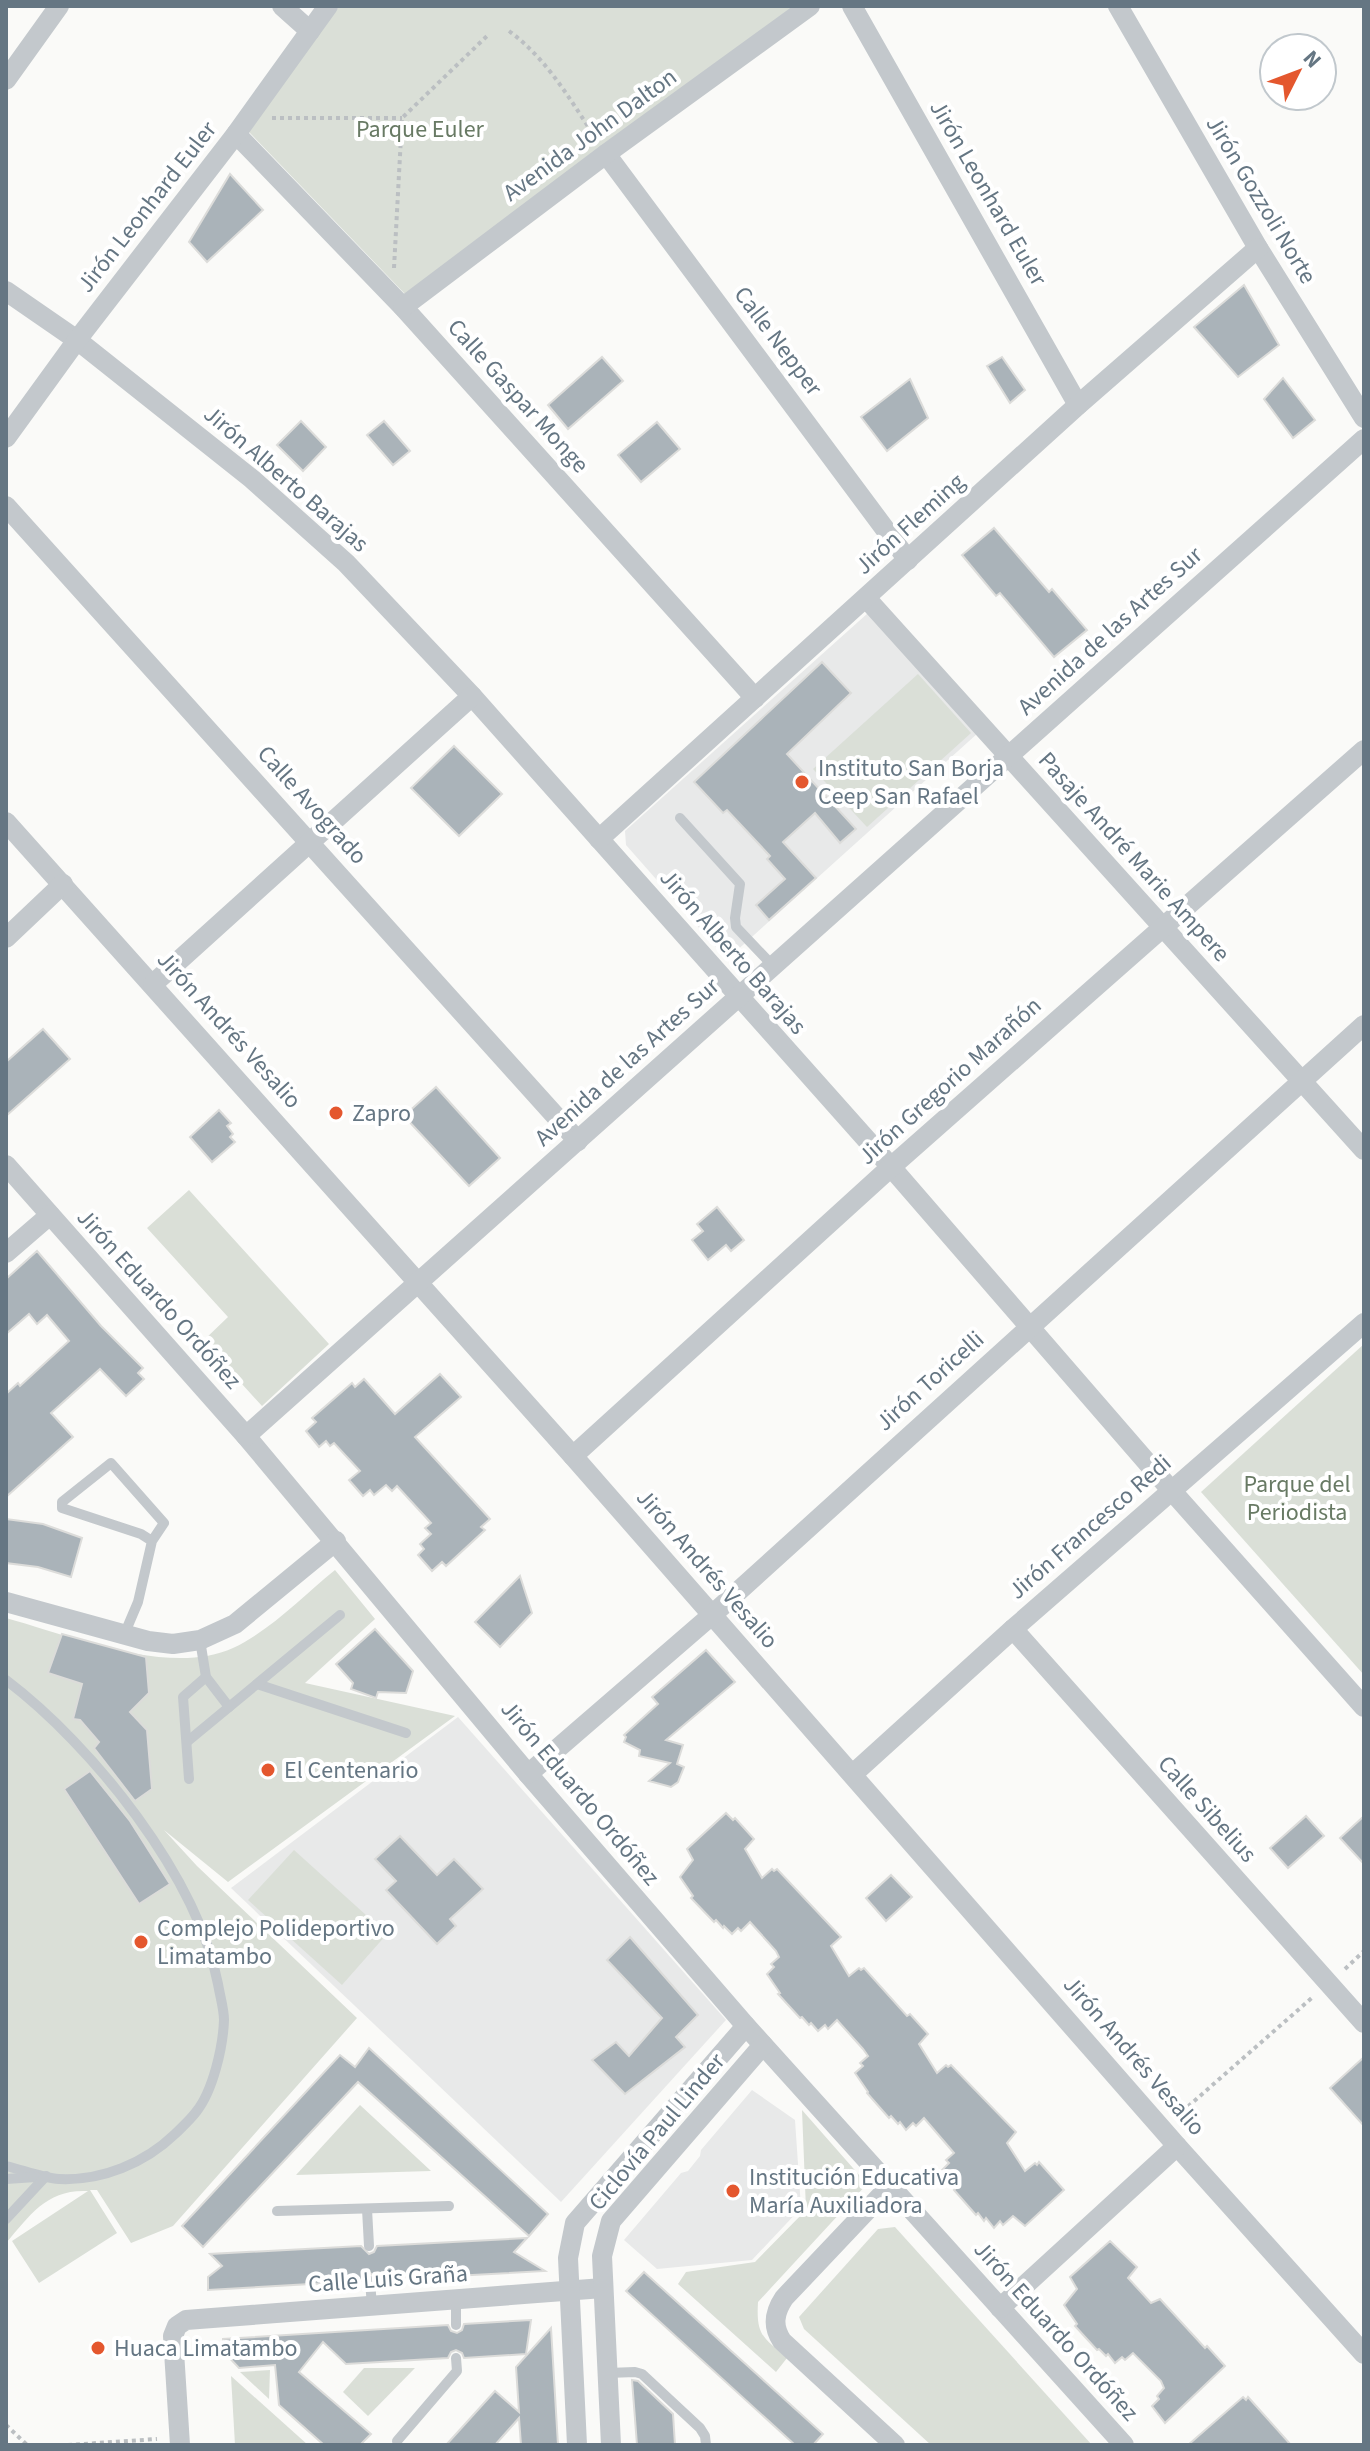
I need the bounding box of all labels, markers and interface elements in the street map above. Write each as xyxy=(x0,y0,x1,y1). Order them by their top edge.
north arrow xyxy=(1258,32,1338,112)
text: N xyxy=(1295,43,1329,75)
street label: Avenida John Dalton xyxy=(496,60,684,210)
street label: Jirón Leonhard Euler xyxy=(921,94,1056,293)
street label: Jirón Gozzoli Norte xyxy=(1197,109,1325,291)
park label: Parque Euler xyxy=(356,112,485,147)
street label: Jirón Leonhard Euler xyxy=(69,113,226,300)
street label: Calle Nepper xyxy=(725,279,831,404)
street label: Calle Gaspar Monge xyxy=(439,311,597,481)
street label: Jirón Alberto Barajas xyxy=(196,397,376,561)
street label: Jirón Fleming xyxy=(847,465,973,583)
street label: Avenida de las Artes Sur xyxy=(1010,538,1211,724)
street label: Calle Avogrado xyxy=(249,738,375,872)
street label: Pasaje André Marie Ampere xyxy=(1030,744,1238,970)
place label: Instituto San Borja Ceep San Rafael xyxy=(818,751,1004,814)
marker: Instituto San Borja Ceep San Rafael xyxy=(793,773,811,791)
street label: Jirón Alberto Barajas xyxy=(651,862,815,1042)
street label: Jirón Andrés Vesalio xyxy=(148,943,310,1117)
street label: Avenida de las Artes Sur xyxy=(527,969,728,1155)
street label: Jirón Gregorio Marañón xyxy=(850,989,1050,1173)
place label: Zapro xyxy=(352,1096,411,1131)
marker: Zapro xyxy=(327,1104,345,1122)
street label: Jirón Eduardo Ordóñez xyxy=(68,1201,250,1397)
street label: Jirón Toricelli xyxy=(868,1323,992,1439)
street label: Jirón Francesco Redi xyxy=(1001,1446,1179,1608)
park label: Parque del Periodista xyxy=(1243,1467,1351,1530)
street label: Jirón Andrés Vesalio xyxy=(628,1481,786,1657)
street label: Jirón Eduardo Ordóñez xyxy=(492,1693,668,1893)
street label: Calle Sibelius xyxy=(1149,1748,1265,1870)
place label: El Centenario xyxy=(284,1753,418,1788)
marker: El Centenario xyxy=(259,1761,277,1779)
place label: Complejo Polideportivo Limatambo xyxy=(157,1911,395,1974)
marker: Complejo Polideportivo Limatambo xyxy=(132,1933,150,1951)
street label: Jirón Andrés Vesalio xyxy=(1055,1968,1213,2144)
street label: Ciclovía Paul Linder xyxy=(580,2045,734,2219)
place label: Institución Educativa María Auxiliadora xyxy=(749,2160,959,2223)
marker: Institución Educativa María Auxiliadora xyxy=(724,2182,742,2200)
street label: Jirón Eduardo Ordóñez xyxy=(965,2233,1147,2429)
street label: Calle Luis Graña xyxy=(307,2256,469,2302)
place label: Huaca Limatambo xyxy=(114,2331,298,2366)
marker: Huaca Limatambo xyxy=(89,2339,107,2357)

